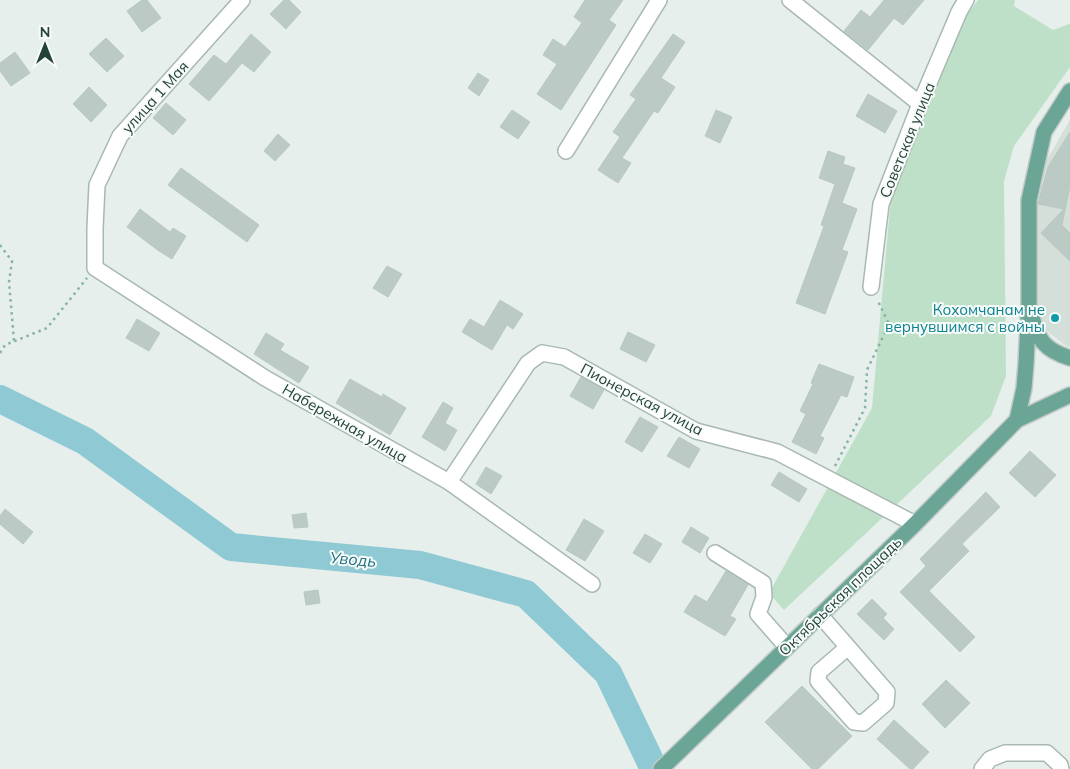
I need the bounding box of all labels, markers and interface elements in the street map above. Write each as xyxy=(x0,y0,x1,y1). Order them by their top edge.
north arrow xyxy=(20,20,70,70)
text: N xyxy=(40,23,50,41)
street label: улица 1 Мая xyxy=(118,57,192,137)
street label: Советская улица xyxy=(875,79,939,201)
place label: Кохомчанам не вернувшимся с войны xyxy=(885,300,1045,336)
marker: Кохомчанам не вернувшимся с войны xyxy=(1049,312,1061,324)
street label: Пионерская улица xyxy=(577,359,707,439)
street label: Набережная улица xyxy=(279,379,411,467)
street label: Октябрьская площадь xyxy=(775,532,905,660)
water label: Уводь xyxy=(329,547,377,571)

